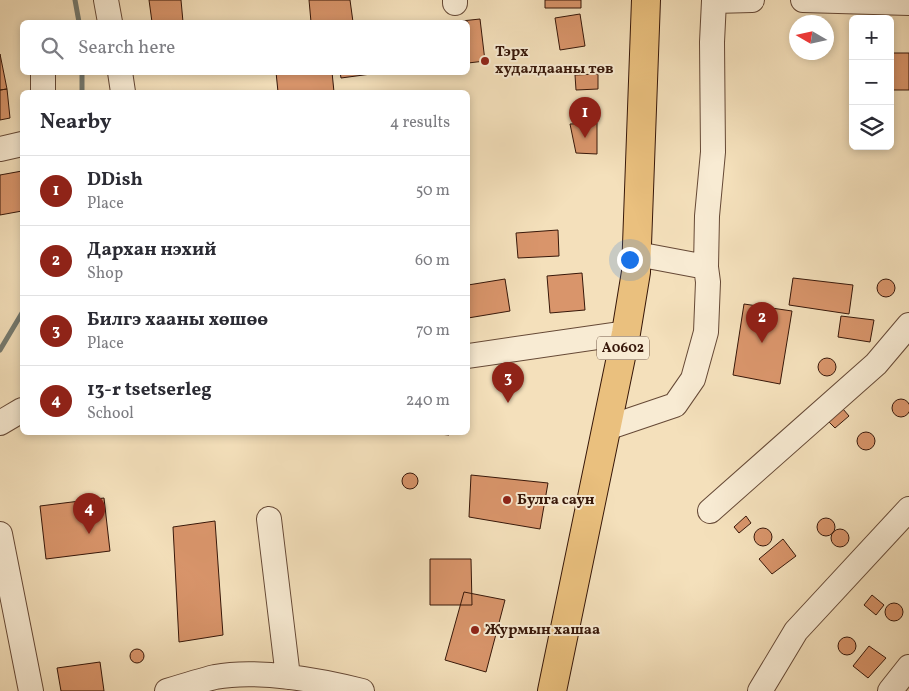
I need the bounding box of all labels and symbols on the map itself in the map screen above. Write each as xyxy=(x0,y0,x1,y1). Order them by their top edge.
north arrow xyxy=(789,15,834,60)
place label: Тэрх худалдааны төв xyxy=(495,42,614,80)
marker: Тэрх худалдааны төв xyxy=(479,55,491,67)
pin: 1 xyxy=(569,97,601,138)
your location xyxy=(617,247,643,273)
pin: 2 xyxy=(746,302,778,343)
road number: A0602 xyxy=(597,336,649,359)
pin: 3 xyxy=(492,362,524,403)
place label: Булга саун xyxy=(517,490,595,511)
pin: 4 xyxy=(73,493,105,534)
marker: Булга саун xyxy=(501,494,513,506)
place label: Журмын хашаа xyxy=(485,620,600,641)
marker: Журмын хашаа xyxy=(469,624,481,636)

